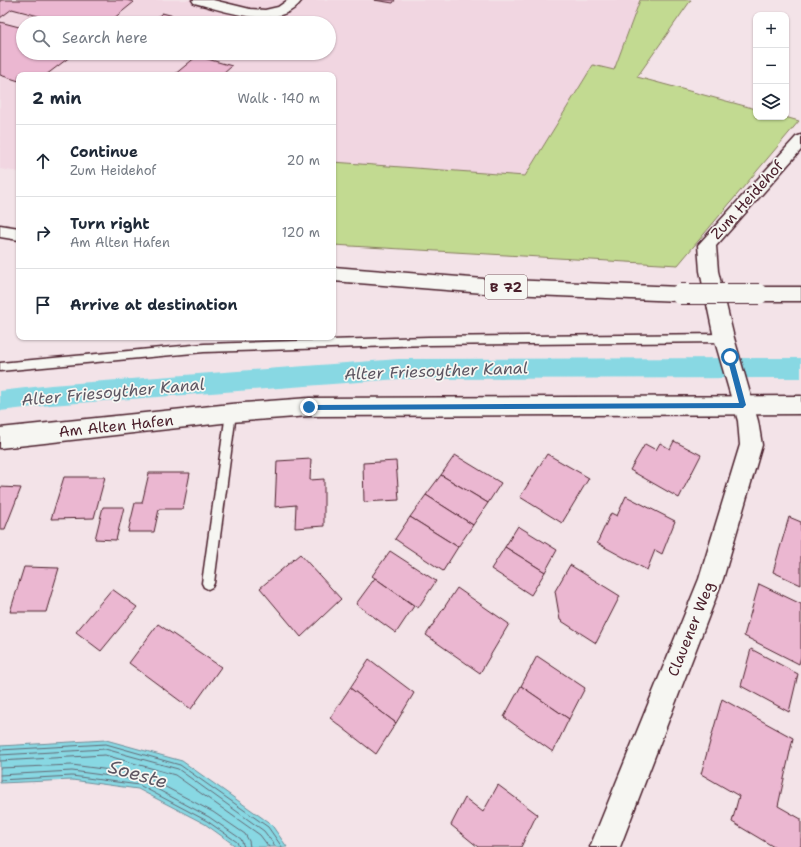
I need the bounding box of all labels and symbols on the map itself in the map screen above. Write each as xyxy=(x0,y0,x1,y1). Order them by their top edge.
street label: Zum Heidehof xyxy=(706,156,788,244)
road number: B 72 xyxy=(485,275,527,299)
route start xyxy=(721,348,739,366)
water label: Alter Friesoyther Kanal xyxy=(344,357,528,385)
water label: Alter Friesoyther Kanal xyxy=(21,374,205,410)
route end xyxy=(300,398,318,416)
street label: Am Alten Hafen xyxy=(58,410,174,442)
street label: Clauener Weg xyxy=(663,579,719,679)
water label: Soeste xyxy=(106,754,170,794)

